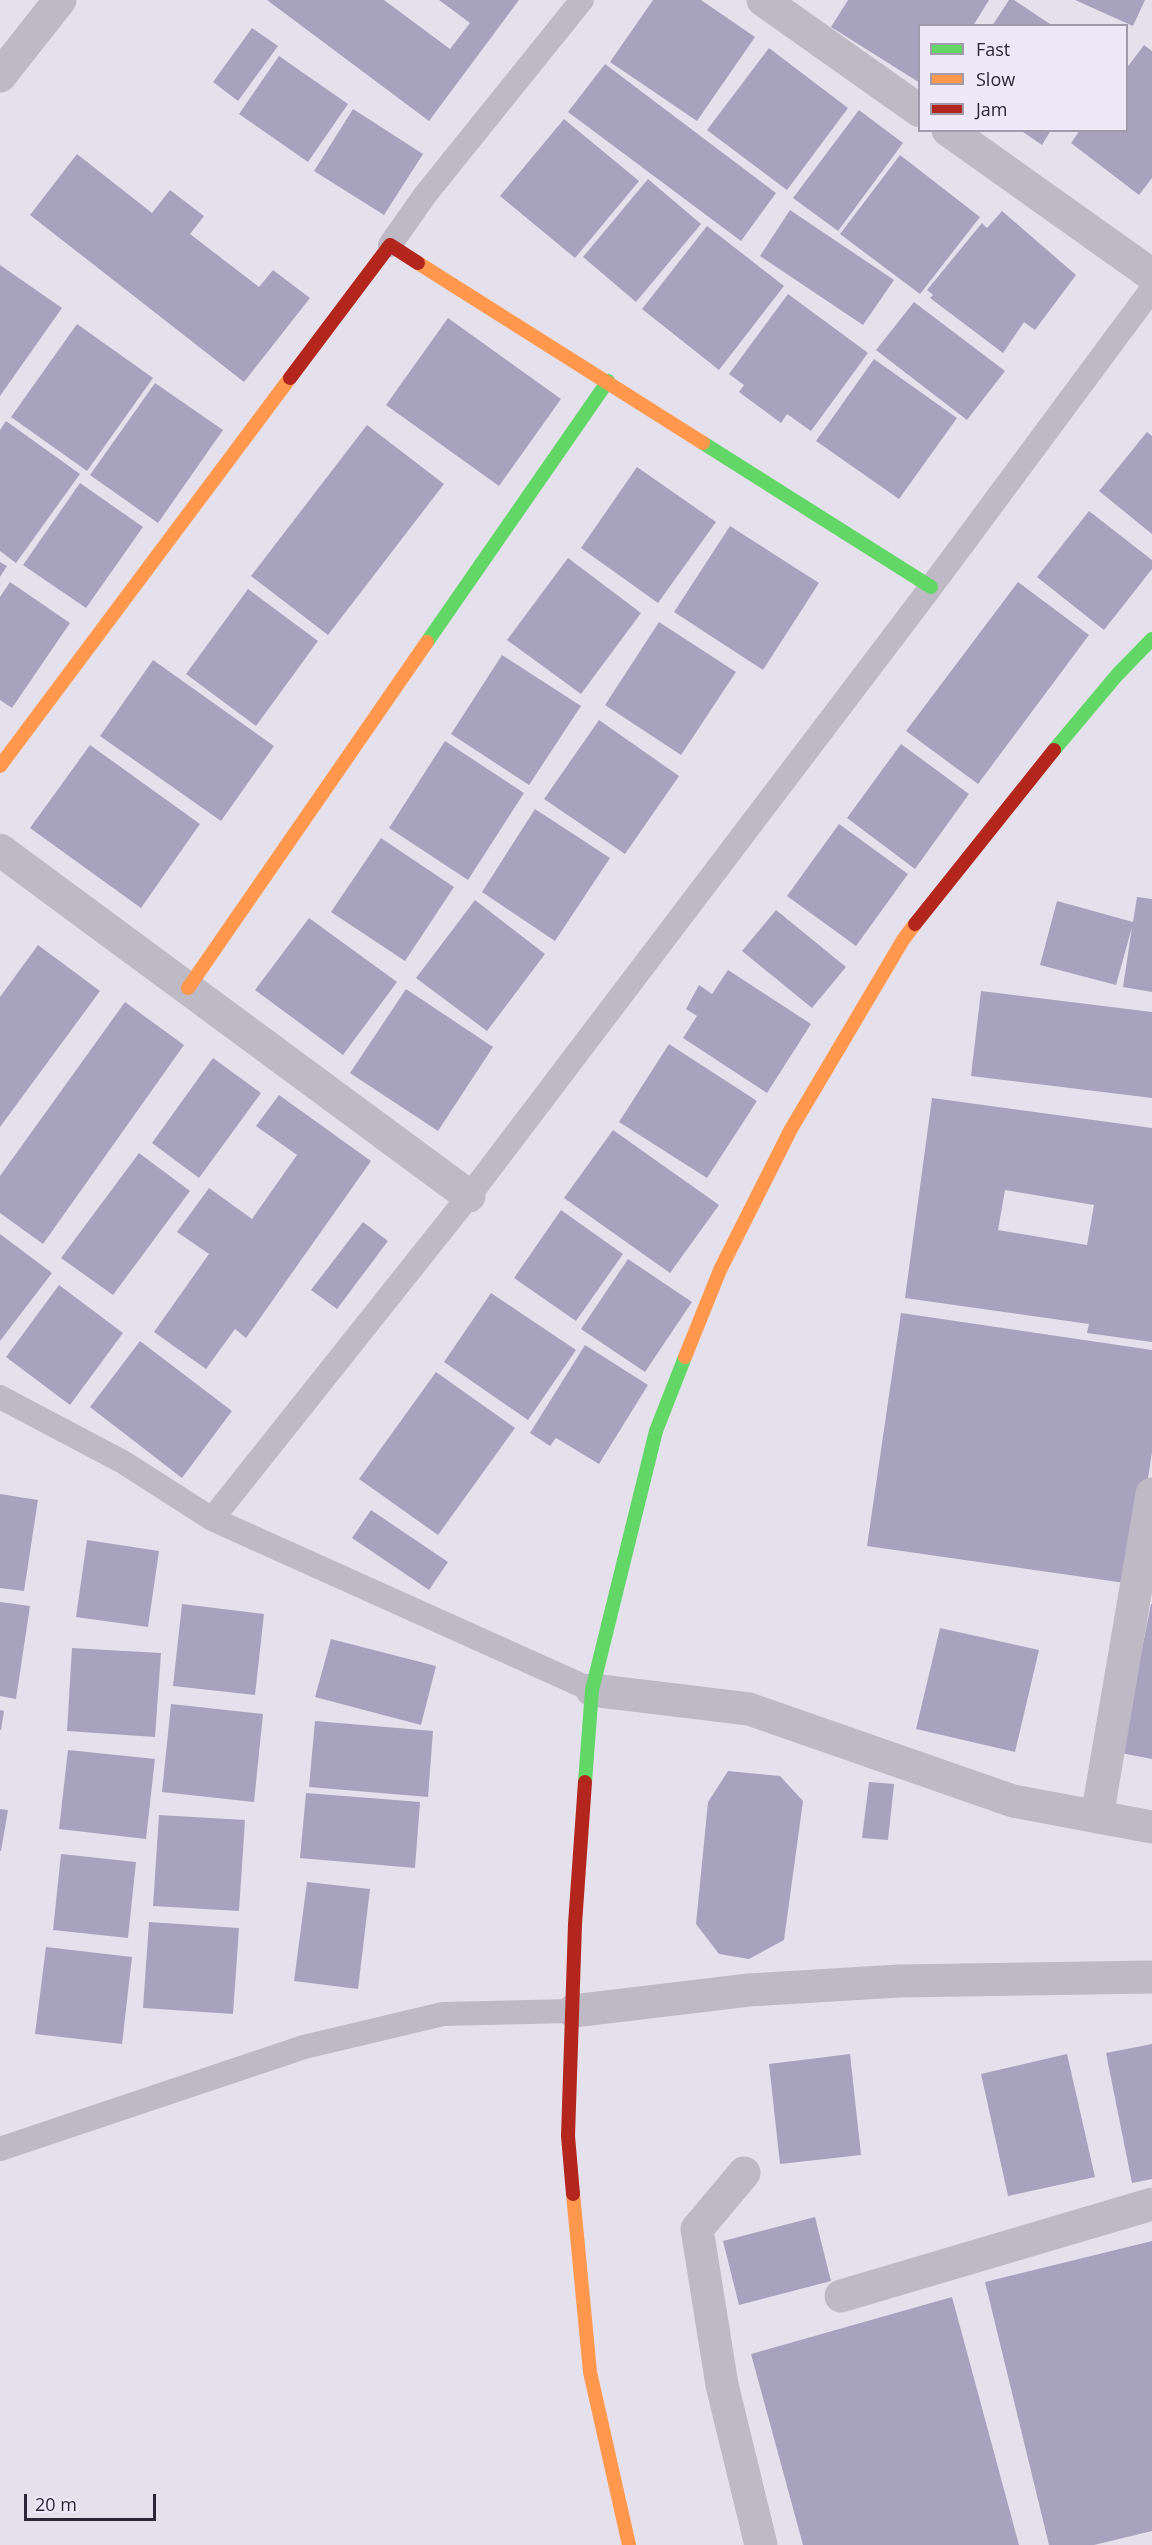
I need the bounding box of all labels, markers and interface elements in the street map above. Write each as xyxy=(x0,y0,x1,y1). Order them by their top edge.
legend xyxy=(918,24,1128,132)
text: Fast xyxy=(976,37,1010,61)
text: Slow xyxy=(976,67,1015,91)
text: Jam xyxy=(976,97,1008,121)
scale bar xyxy=(27,2482,159,2520)
text: 20 m xyxy=(35,2492,77,2516)

